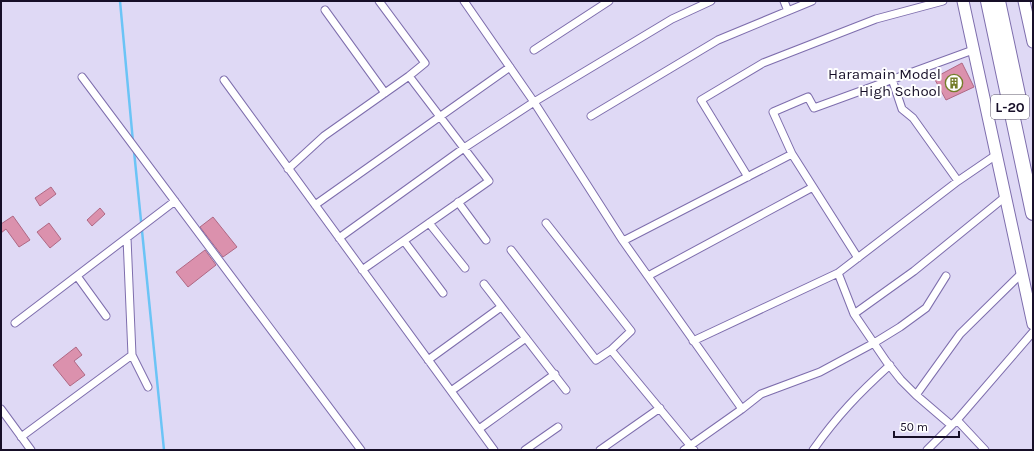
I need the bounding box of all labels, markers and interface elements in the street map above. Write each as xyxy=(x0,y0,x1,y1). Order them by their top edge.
place label: Haramain Model High School xyxy=(828,65,941,100)
building icon: Haramain Model High School xyxy=(944,73,964,93)
road number: L-20 xyxy=(991,95,1029,119)
scale bar xyxy=(894,413,959,439)
text: 50 m xyxy=(900,420,928,434)

